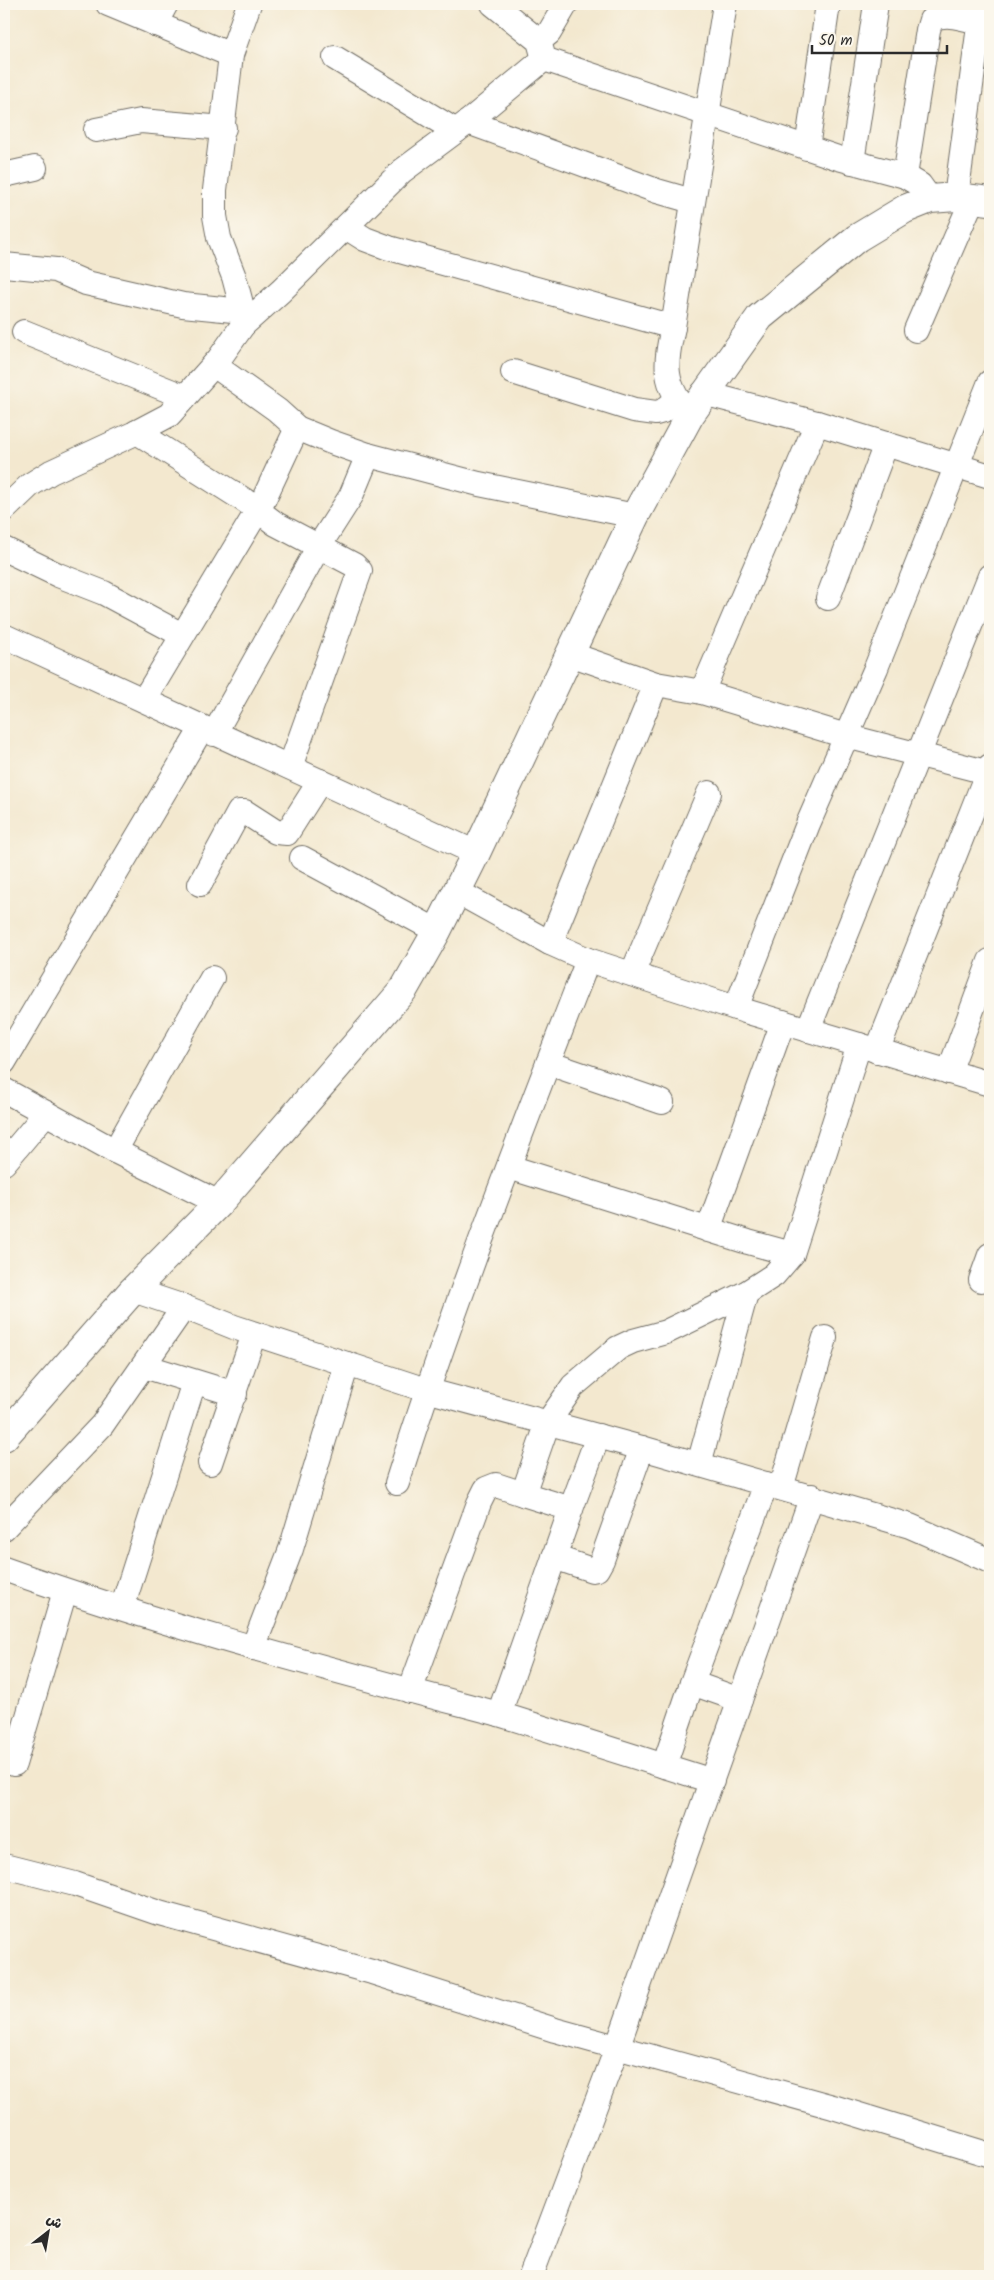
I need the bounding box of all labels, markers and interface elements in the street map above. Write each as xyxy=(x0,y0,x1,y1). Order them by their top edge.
scale bar xyxy=(812,22,946,54)
text: 50 m xyxy=(819,29,853,53)
north arrow xyxy=(22,2208,72,2258)
text: ش xyxy=(42,2208,66,2235)

